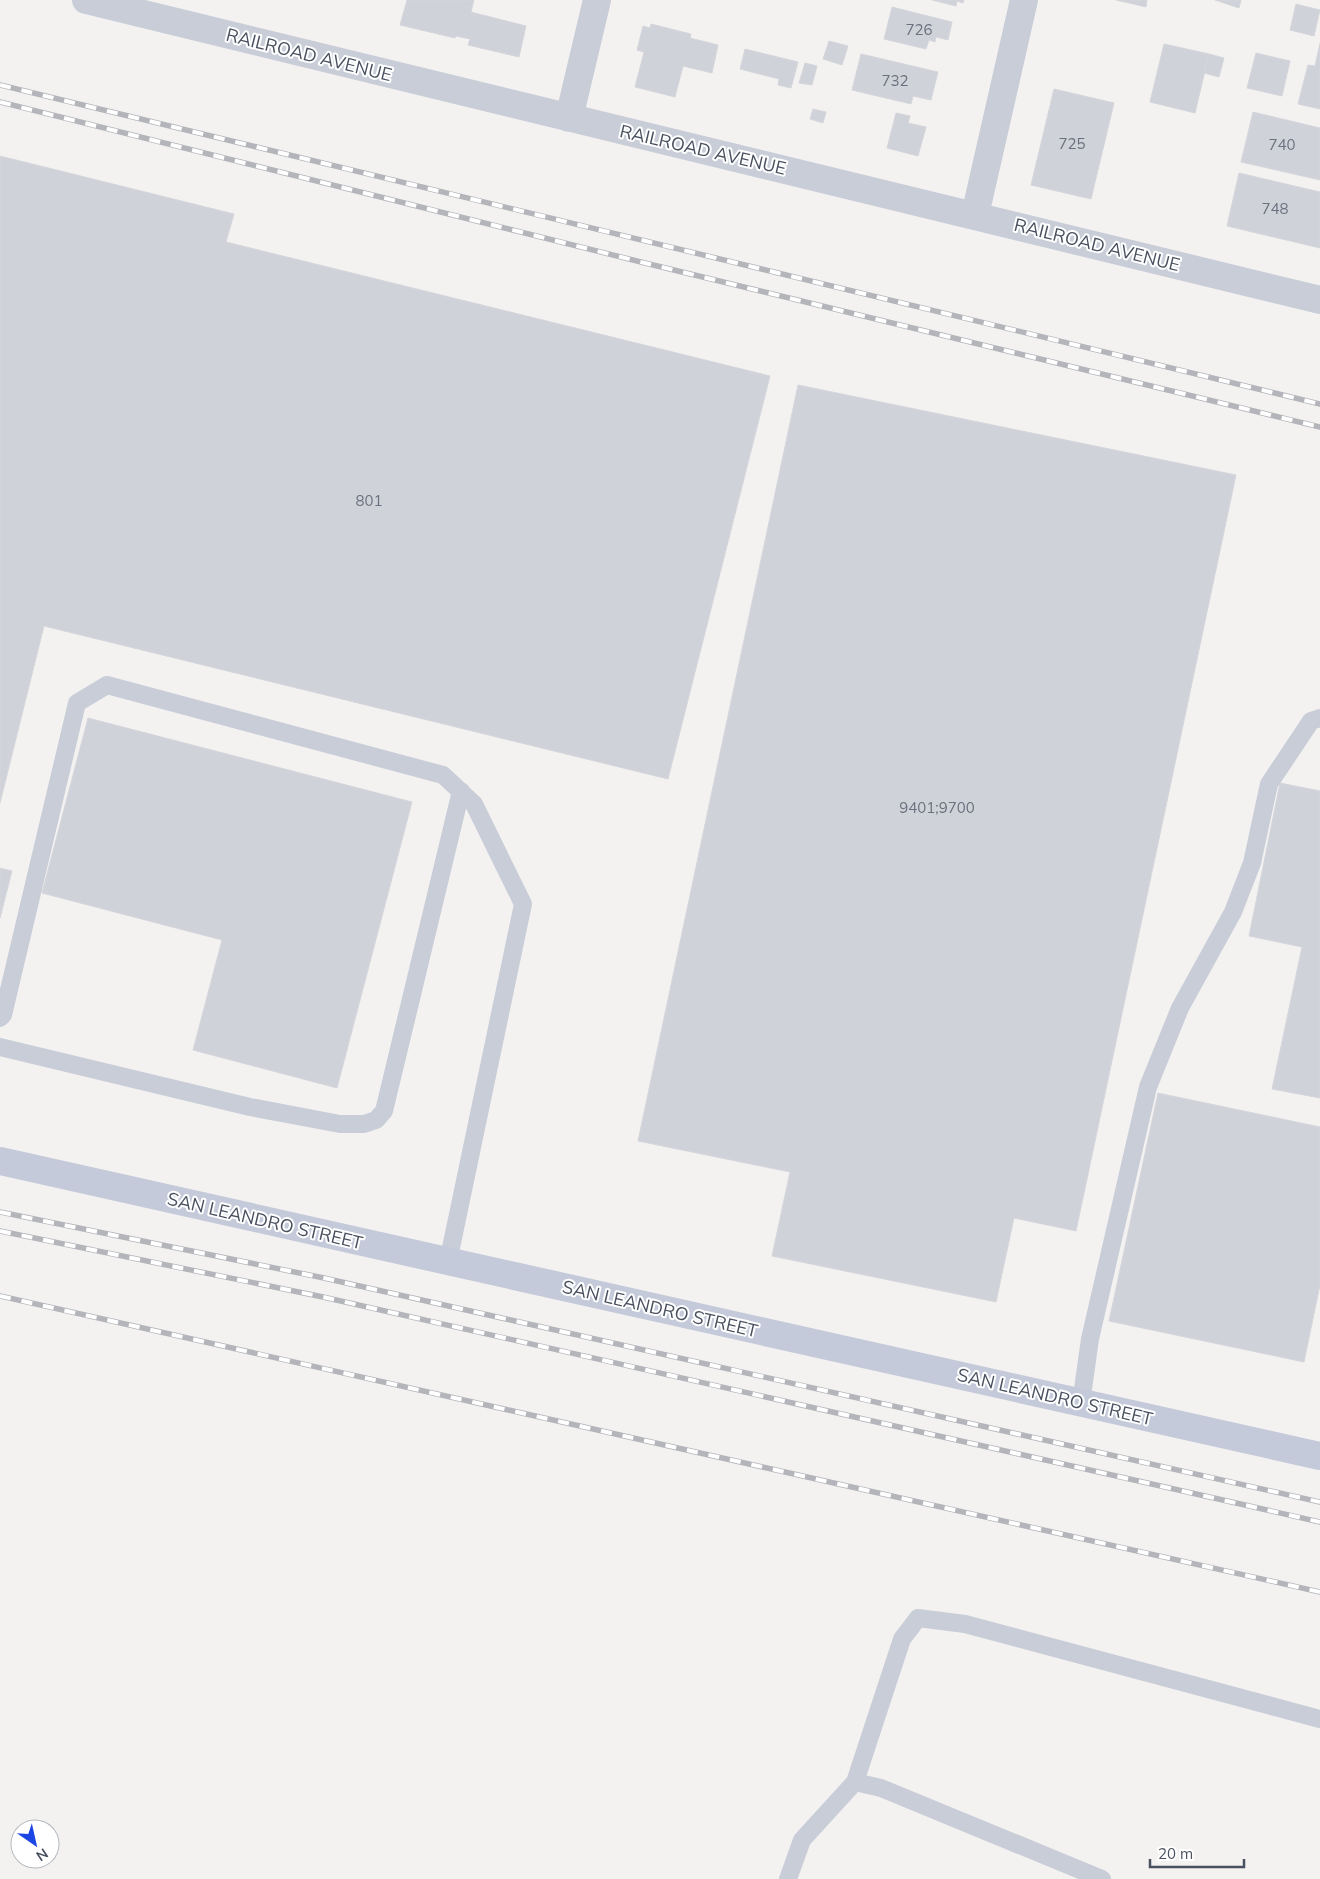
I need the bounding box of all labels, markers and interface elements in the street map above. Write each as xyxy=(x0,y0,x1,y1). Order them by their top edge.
house number: 726 xyxy=(905,20,933,39)
street label: RAILROAD AVENUE xyxy=(224,23,394,86)
house number: 732 xyxy=(881,71,909,90)
street label: RAILROAD AVENUE xyxy=(618,119,788,180)
house number: 725 xyxy=(1058,134,1086,153)
house number: 740 xyxy=(1268,135,1296,154)
house number: 748 xyxy=(1261,199,1289,218)
street label: RAILROAD AVENUE xyxy=(1012,213,1182,276)
house number: 801 xyxy=(355,491,383,510)
house number: 9401;9700 xyxy=(899,798,975,817)
street label: SAN LEANDRO STREET xyxy=(165,1187,365,1254)
street label: SAN LEANDRO STREET xyxy=(560,1275,760,1342)
street label: SAN LEANDRO STREET xyxy=(955,1363,1155,1430)
north arrow xyxy=(10,1819,60,1869)
scale bar xyxy=(1150,1836,1244,1868)
text: N xyxy=(33,1844,52,1865)
text: 20 m xyxy=(1158,1844,1193,1863)

